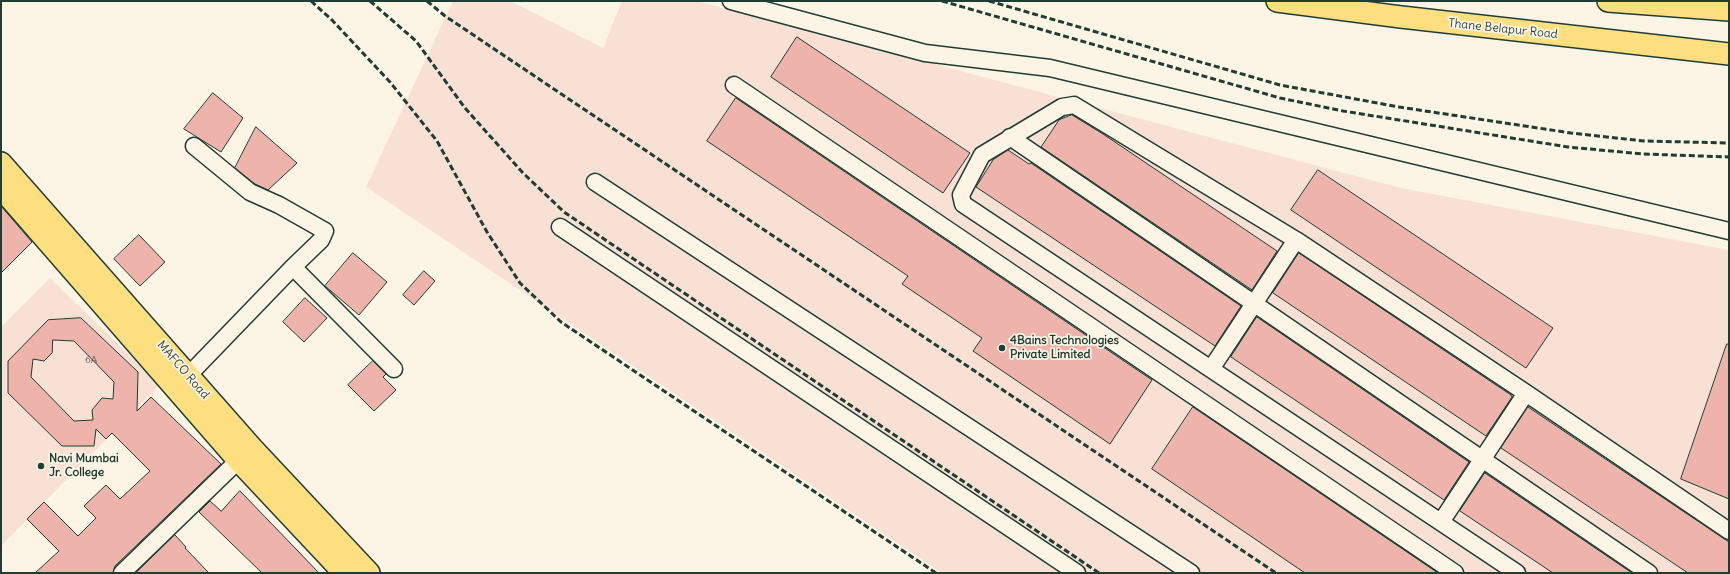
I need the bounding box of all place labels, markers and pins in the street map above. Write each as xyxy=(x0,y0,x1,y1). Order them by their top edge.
place label: 4Bains Technologies Private Limited xyxy=(1010,334,1119,362)
marker: 4Bains Technologies Private Limited xyxy=(997,343,1007,353)
place label: Navi Mumbai Jr. College xyxy=(49,452,119,480)
marker: Navi Mumbai Jr. College xyxy=(36,461,46,471)

